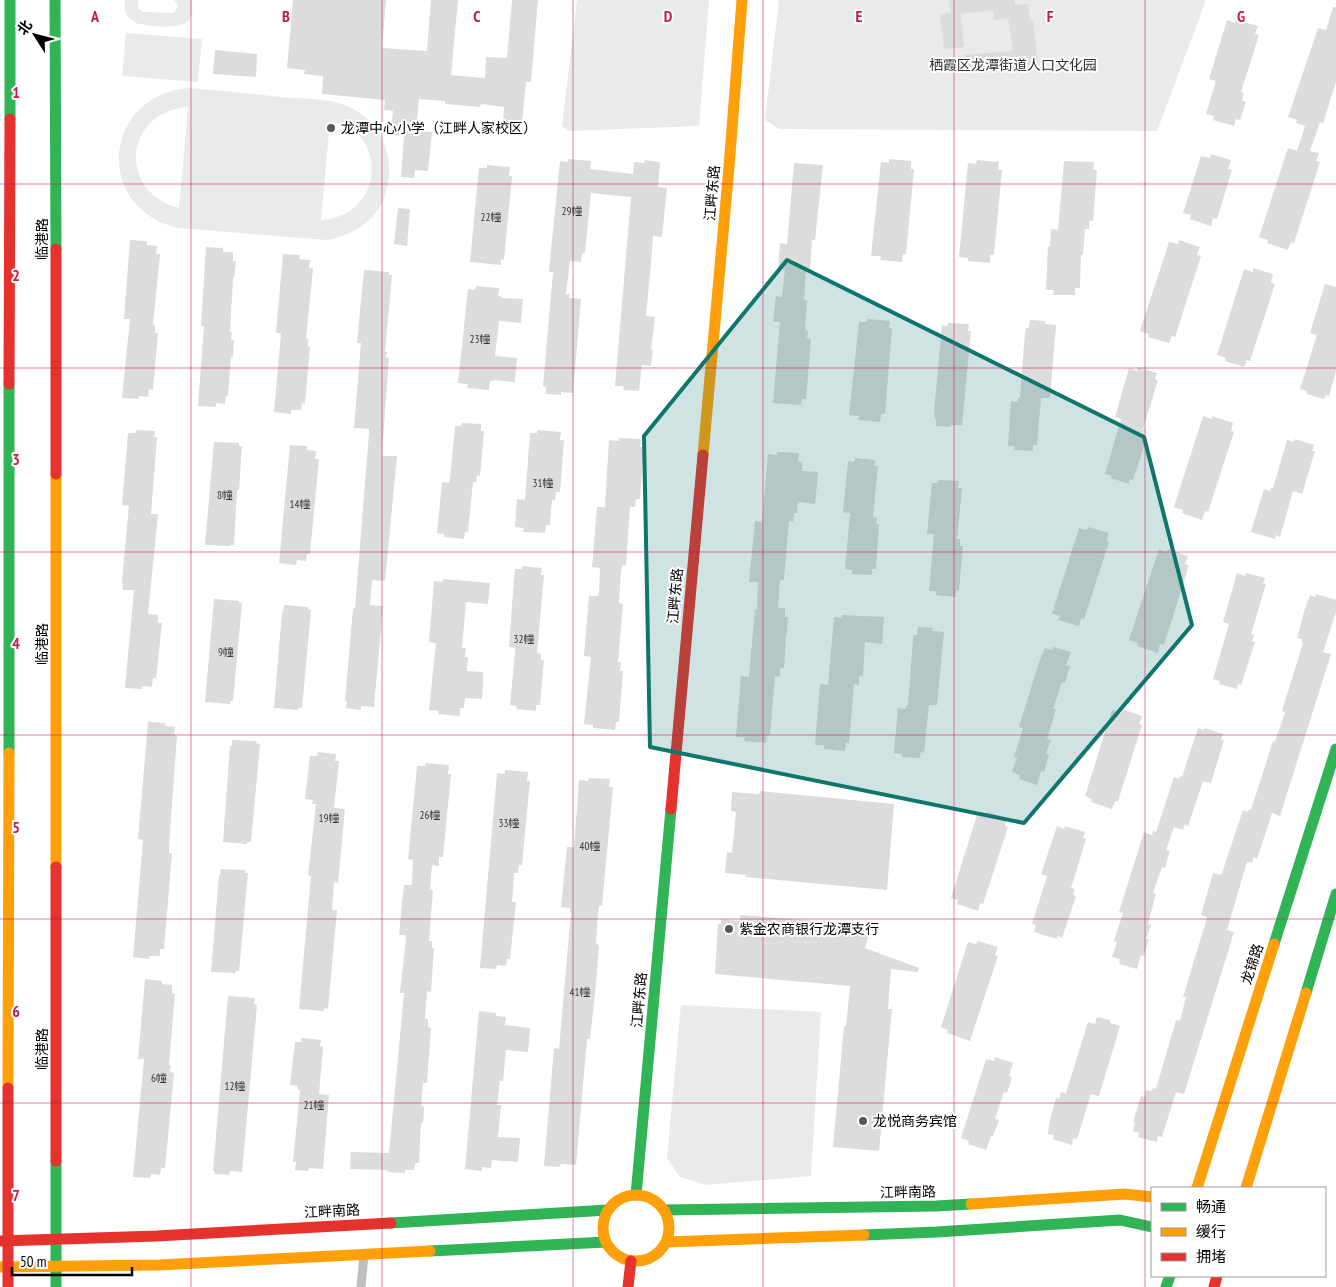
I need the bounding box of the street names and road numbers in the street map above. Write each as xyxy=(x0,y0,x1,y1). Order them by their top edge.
street label: 江畔东路 xyxy=(701,164,723,222)
street label: 临港路 xyxy=(33,218,51,260)
street label: 江畔东路 xyxy=(664,567,686,625)
street label: 临港路 xyxy=(33,623,51,665)
street label: 龙锦路 xyxy=(1237,941,1267,987)
street label: 江畔东路 xyxy=(628,971,650,1029)
street label: 临港路 xyxy=(33,1028,51,1070)
street label: 江畔南路 xyxy=(880,1183,936,1201)
street label: 江畔南路 xyxy=(304,1201,360,1221)

